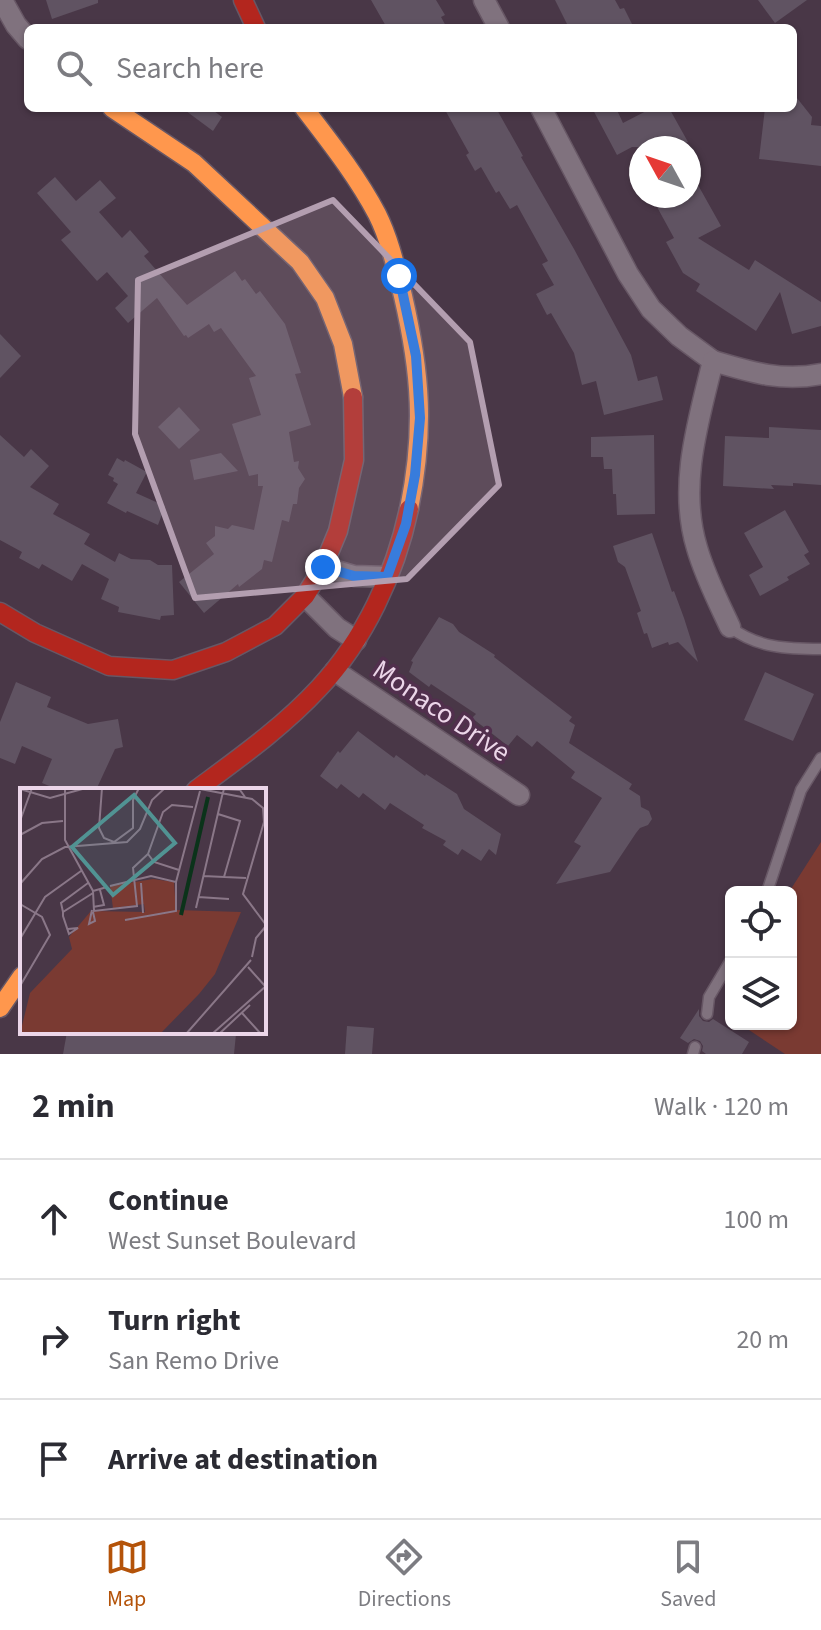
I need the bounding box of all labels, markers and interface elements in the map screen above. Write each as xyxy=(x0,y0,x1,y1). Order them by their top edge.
search box xyxy=(24,24,797,112)
icon: search xyxy=(52,46,96,90)
text: Search here xyxy=(116,47,264,90)
north arrow xyxy=(629,136,701,208)
route start xyxy=(381,258,417,294)
route end xyxy=(305,549,341,585)
street label: Monaco Drive xyxy=(365,650,518,772)
inset map xyxy=(20,788,266,1034)
map controls xyxy=(725,886,797,1030)
button: locate xyxy=(725,886,797,958)
button: layers xyxy=(725,958,797,1030)
text: 2 min xyxy=(32,1082,115,1131)
text: Walk · 120 m xyxy=(654,1088,789,1125)
text: Continue xyxy=(108,1179,229,1222)
icon: ahead xyxy=(32,1197,76,1241)
text: 100 m xyxy=(723,1201,789,1238)
text: West Sunset Boulevard xyxy=(108,1222,357,1259)
text: Turn right xyxy=(108,1299,240,1342)
icon: right xyxy=(32,1317,76,1361)
text: 20 m xyxy=(736,1321,789,1358)
text: San Remo Drive xyxy=(108,1342,279,1379)
icon: arrive xyxy=(32,1437,76,1481)
text: Arrive at destination xyxy=(108,1438,378,1481)
tab: Map xyxy=(105,1535,149,1615)
tab: Directions xyxy=(358,1535,451,1615)
tab: Saved xyxy=(660,1535,716,1615)

